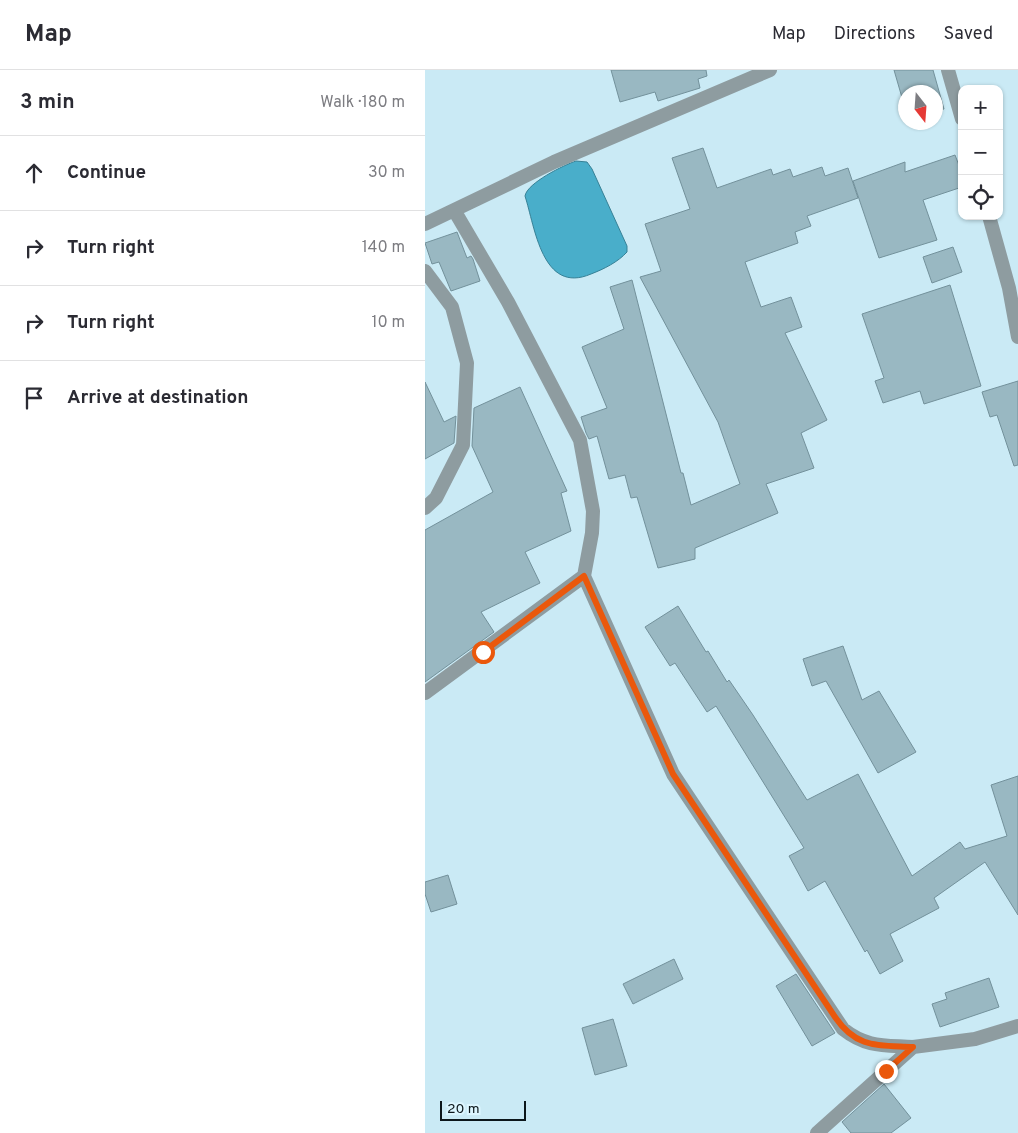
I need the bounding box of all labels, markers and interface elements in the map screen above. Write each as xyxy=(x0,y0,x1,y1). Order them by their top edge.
text: Map xyxy=(25,20,72,50)
text: Map xyxy=(772,23,806,46)
text: Directions xyxy=(834,23,916,46)
text: Saved xyxy=(944,23,993,46)
north arrow xyxy=(898,85,943,130)
map controls xyxy=(958,85,1003,220)
button: + xyxy=(958,85,1003,130)
text: 3 min xyxy=(20,89,75,116)
text: Walk · 180 m xyxy=(320,93,405,113)
button: − xyxy=(958,130,1003,175)
icon: ahead xyxy=(20,159,48,187)
text: Continue xyxy=(67,161,146,185)
text: 30 m xyxy=(368,163,405,183)
button: locate xyxy=(958,175,1003,220)
icon: right xyxy=(20,234,48,262)
text: Turn right xyxy=(67,236,155,260)
text: 140 m xyxy=(362,238,405,258)
icon: right xyxy=(20,309,48,337)
text: Turn right xyxy=(67,311,155,335)
text: 10 m xyxy=(371,313,405,333)
icon: arrive xyxy=(20,384,48,412)
text: Arrive at destination xyxy=(67,386,248,410)
route start xyxy=(472,641,495,664)
route end xyxy=(875,1060,898,1083)
scale bar xyxy=(440,1098,526,1121)
text: 20 m xyxy=(447,1101,480,1118)

